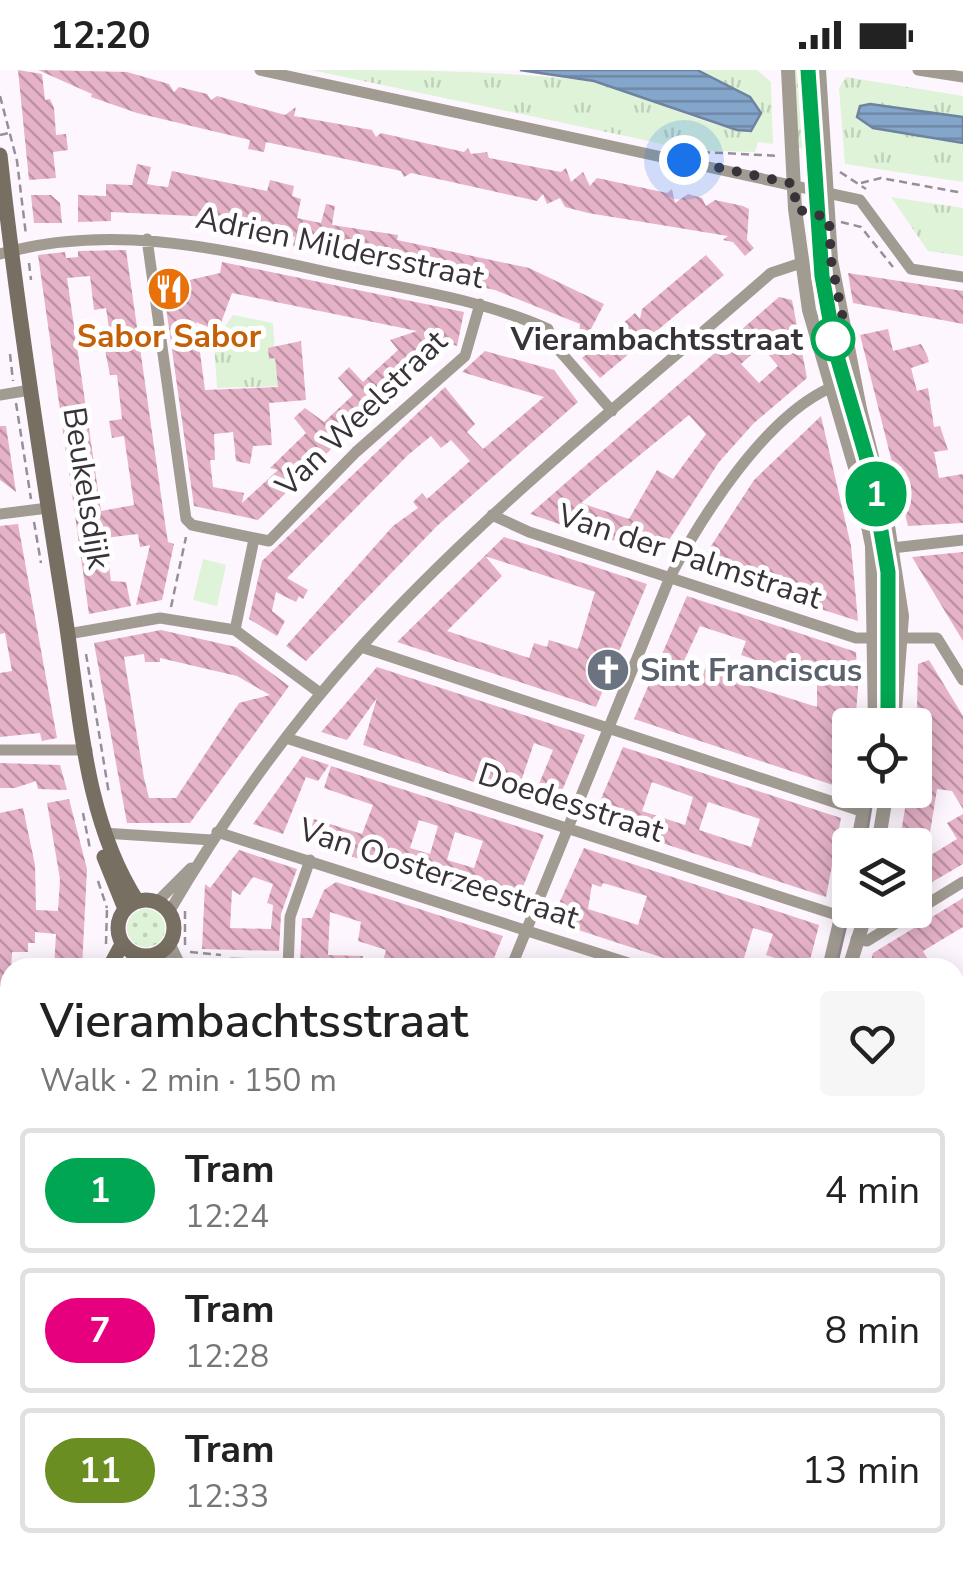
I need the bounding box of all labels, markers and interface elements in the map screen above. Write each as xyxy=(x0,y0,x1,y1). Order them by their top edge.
text: 12:20 xyxy=(50,10,151,61)
your location xyxy=(659,135,709,185)
street label: Adrien Mildersstraat xyxy=(192,196,489,299)
restaurant icon: Sabor Sabor xyxy=(146,266,192,312)
place label: Sabor Sabor xyxy=(77,315,262,358)
place label: Vierambachtsstraat xyxy=(510,318,804,361)
marker: Vierambachtsstraat xyxy=(812,318,854,360)
street label: Van Weelstraat xyxy=(265,320,457,507)
street label: Beukelsdijk xyxy=(52,404,121,573)
line badge: 1 xyxy=(844,462,908,526)
text: 1 xyxy=(865,471,887,518)
street label: Van der Palmstraat xyxy=(551,493,828,620)
church icon: Sint Franciscus xyxy=(585,647,631,693)
place label: Sint Franciscus xyxy=(640,649,862,692)
map controls xyxy=(832,708,932,928)
button: locate xyxy=(832,708,932,808)
street label: Doedesstraat xyxy=(473,752,670,853)
street label: Van Oosterzeestraat xyxy=(292,808,585,939)
button: layers xyxy=(832,828,932,928)
text: Vierambachtsstraat xyxy=(40,988,468,1054)
button: heart xyxy=(820,991,925,1096)
text: Walk · 2 min · 150 m xyxy=(40,1059,337,1102)
text: Tram xyxy=(185,1144,274,1195)
text: 4 min xyxy=(825,1165,920,1216)
text: 1 xyxy=(89,1167,111,1214)
text: 12:24 xyxy=(185,1195,269,1238)
text: Tram xyxy=(185,1284,274,1335)
text: 8 min xyxy=(825,1305,920,1356)
text: 7 xyxy=(89,1307,111,1354)
text: 12:28 xyxy=(185,1335,269,1378)
text: Tram xyxy=(185,1424,274,1475)
text: 13 min xyxy=(802,1445,920,1496)
text: 11 xyxy=(79,1447,121,1494)
text: 12:33 xyxy=(185,1475,269,1518)

